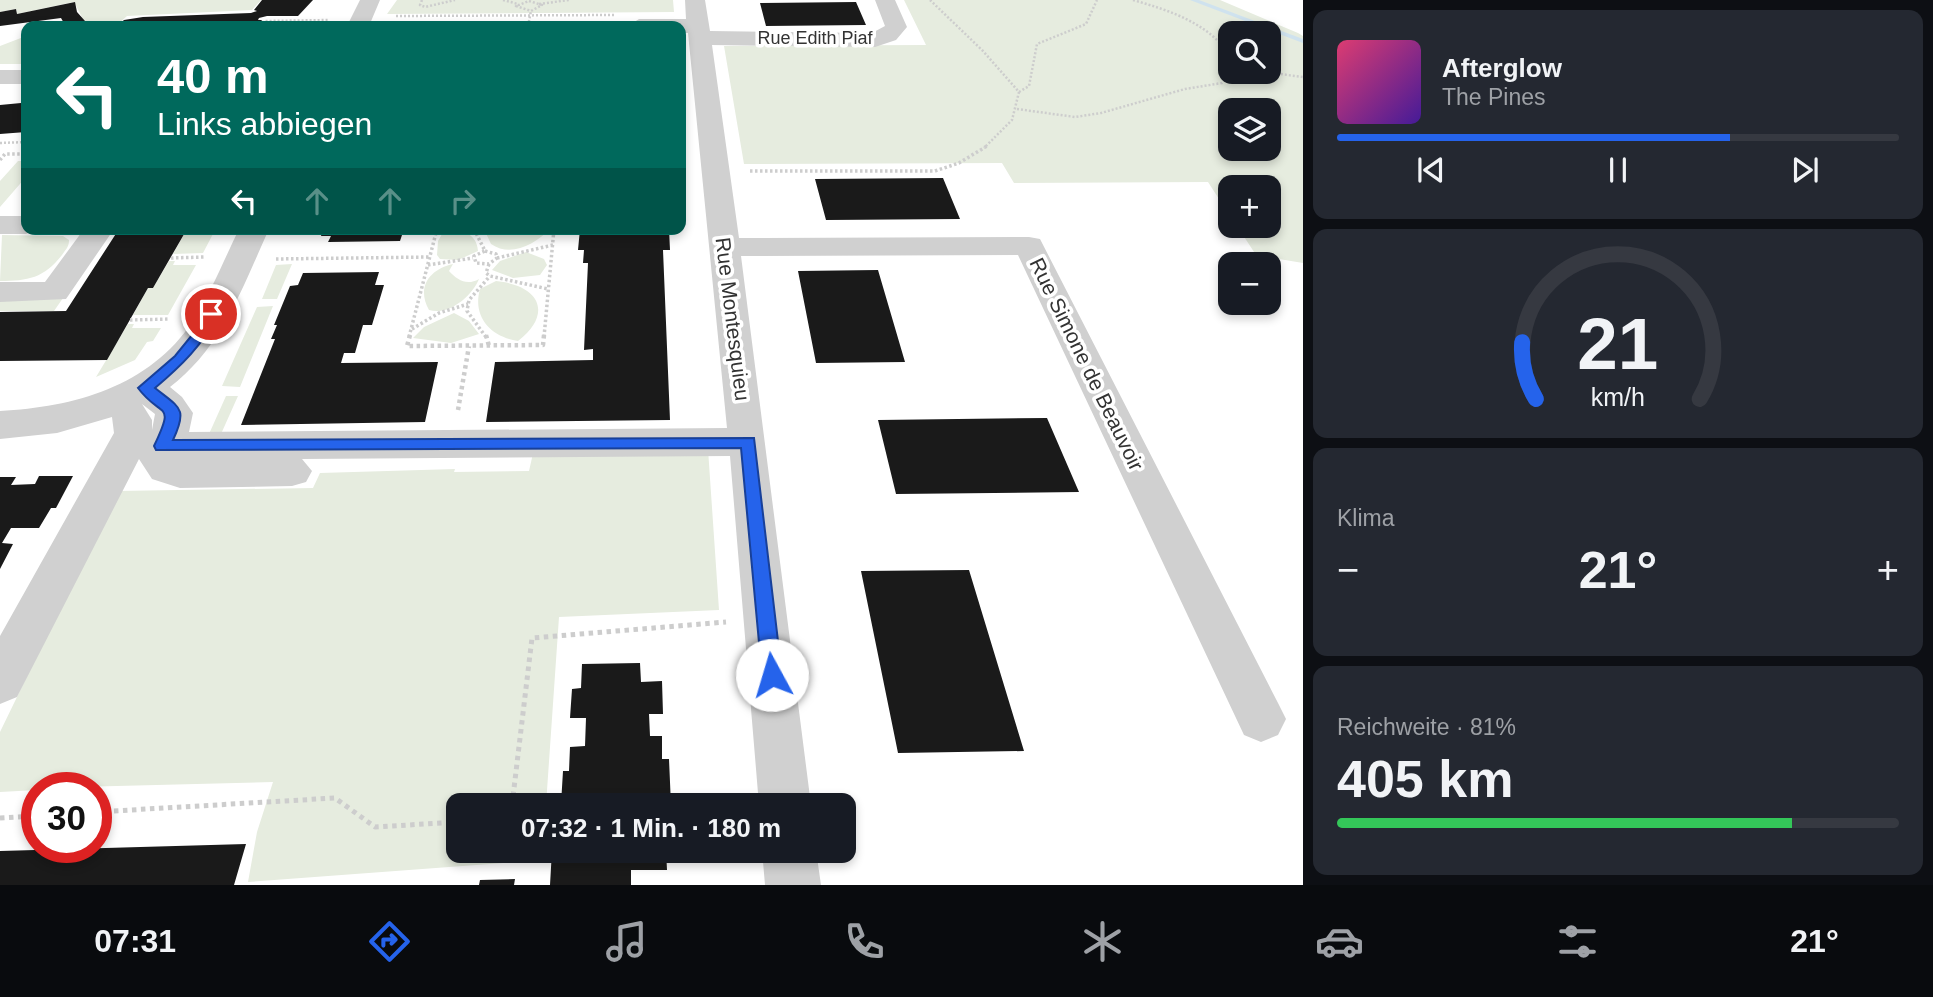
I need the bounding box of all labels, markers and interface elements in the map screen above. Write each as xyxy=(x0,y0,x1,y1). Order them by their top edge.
map controls xyxy=(1218,21,1281,315)
button: search xyxy=(1218,21,1281,84)
street label: Rue Edith Piaf xyxy=(757,28,874,48)
icon: left xyxy=(42,49,133,140)
text: 40 m xyxy=(157,49,269,103)
text: Afterglow xyxy=(1442,53,1562,83)
text: The Pines xyxy=(1442,84,1546,110)
button: layers xyxy=(1218,98,1281,161)
text: Links abbiegen xyxy=(157,106,372,142)
icon: previous xyxy=(1412,151,1450,189)
icon: pause xyxy=(1599,151,1637,189)
icon: next xyxy=(1786,151,1824,189)
button: + xyxy=(1218,175,1281,238)
icon: left xyxy=(225,182,263,220)
icon: ahead xyxy=(298,182,336,220)
icon: ahead xyxy=(371,182,409,220)
icon: right xyxy=(444,182,482,220)
street label: Rue Montesquieu xyxy=(712,236,754,402)
button: − xyxy=(1218,252,1281,315)
street label: Rue Simone de Beauvoir xyxy=(1025,254,1149,474)
pin xyxy=(181,284,241,344)
icon: arrive xyxy=(192,295,230,333)
text: 21 xyxy=(1578,304,1658,385)
text: km/h xyxy=(1591,383,1645,411)
text: Klima xyxy=(1337,505,1395,531)
text: 21° xyxy=(1579,541,1657,599)
text: − xyxy=(1337,549,1359,591)
text: + xyxy=(1877,549,1899,591)
position arrow xyxy=(735,638,809,712)
text: Reichweite · 81% xyxy=(1337,714,1516,740)
text: 405 km xyxy=(1337,750,1513,808)
speed limit sign: 30 xyxy=(21,772,112,863)
text: 07:32 · 1 Min. · 180 m xyxy=(521,813,781,843)
icon: directions xyxy=(365,917,414,966)
icon: music xyxy=(602,917,651,966)
icon: phone xyxy=(840,917,889,966)
icon: climate xyxy=(1078,917,1127,966)
icon: car xyxy=(1315,917,1364,966)
icon: filters xyxy=(1553,917,1602,966)
text: 07:31 xyxy=(94,923,176,959)
text: 21° xyxy=(1790,923,1839,959)

